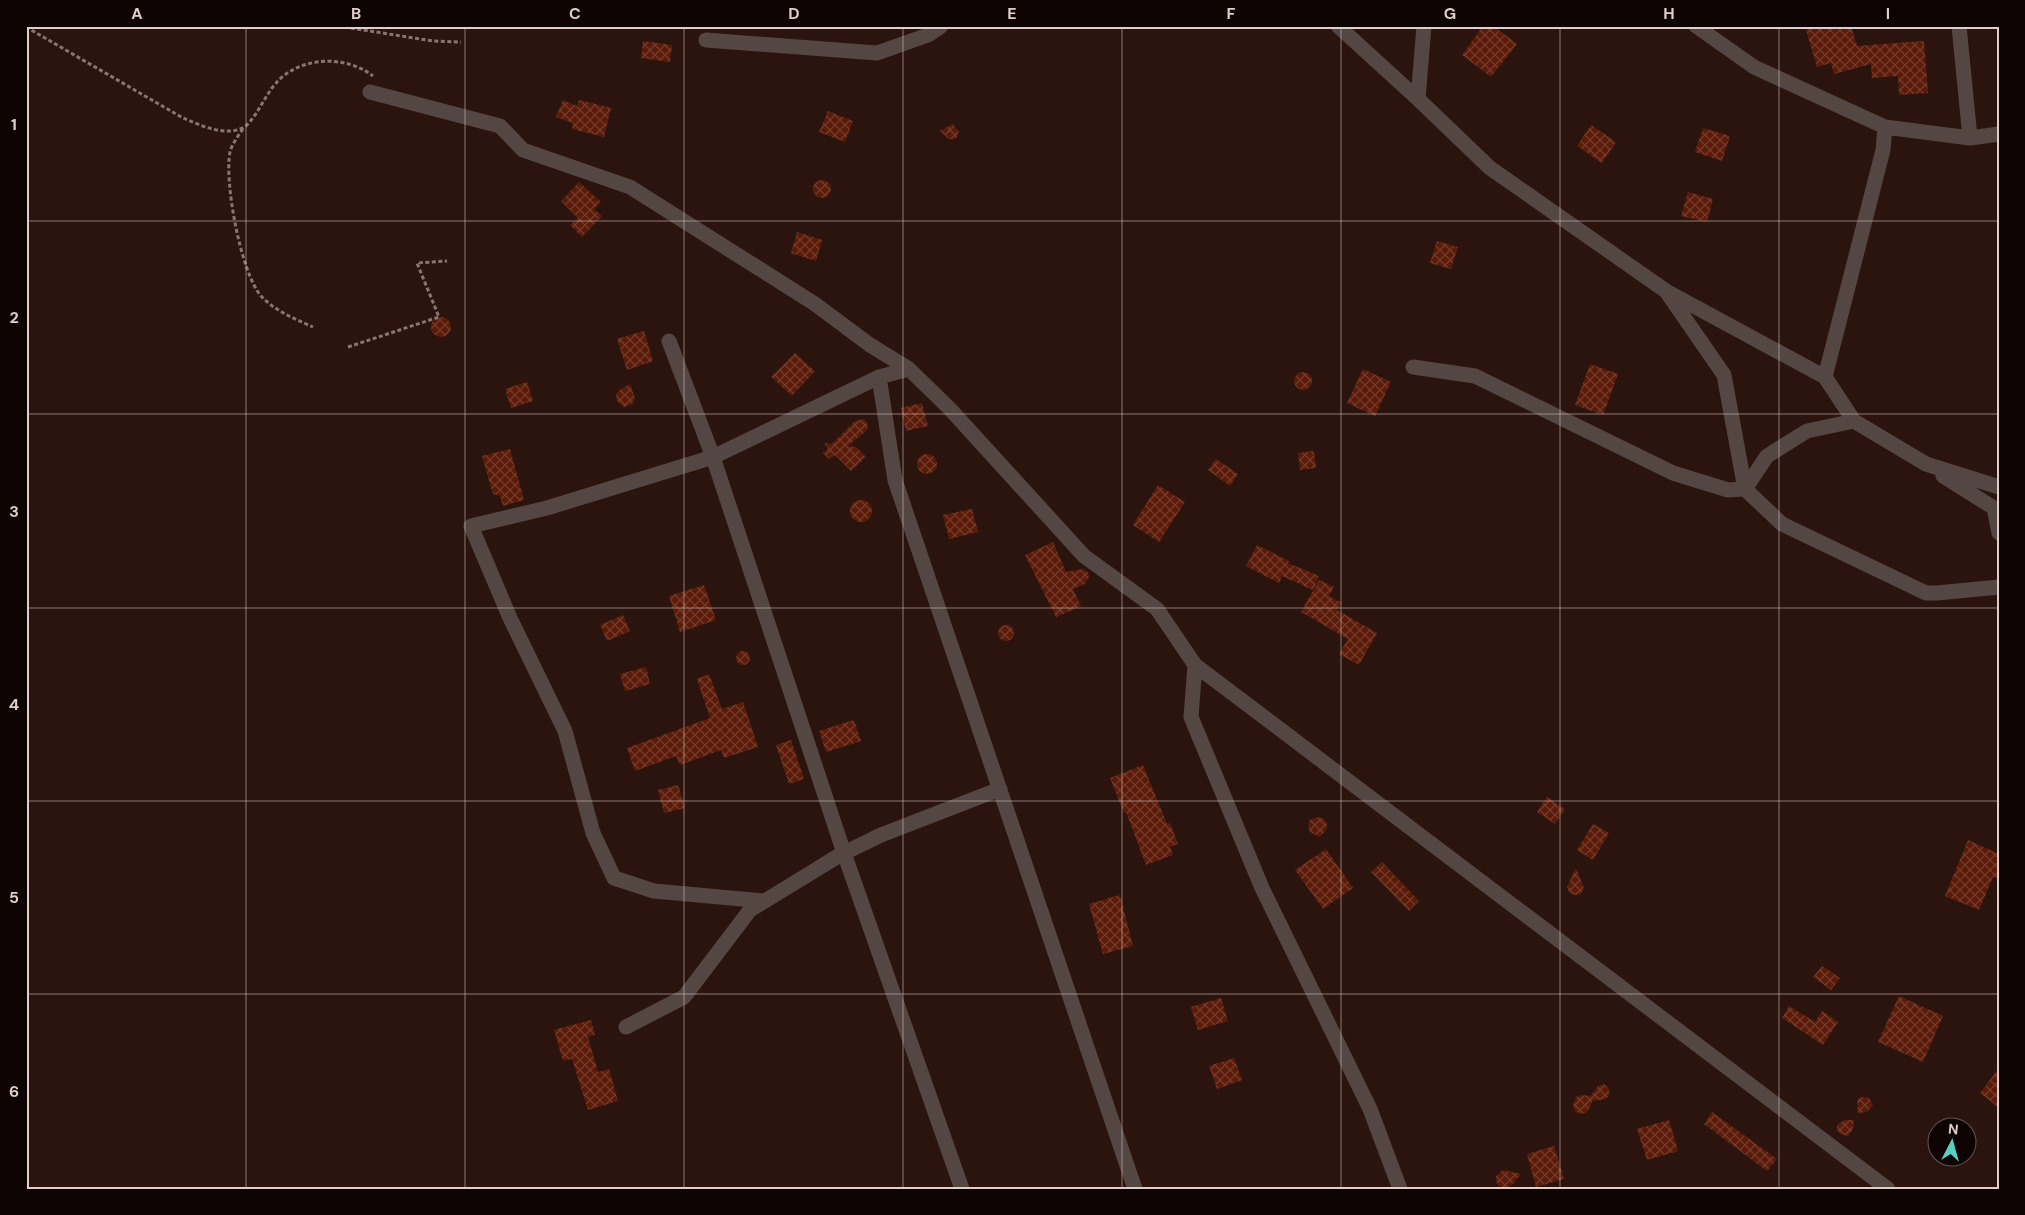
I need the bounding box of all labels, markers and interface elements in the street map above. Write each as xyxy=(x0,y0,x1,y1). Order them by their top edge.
text: A xyxy=(131,3,143,24)
text: B xyxy=(351,3,361,24)
text: C xyxy=(569,3,581,24)
text: D xyxy=(788,3,800,24)
text: E xyxy=(1007,3,1017,24)
text: F xyxy=(1227,3,1236,24)
text: G xyxy=(1444,3,1456,24)
text: H xyxy=(1663,3,1675,24)
text: I xyxy=(1886,3,1890,24)
text: 1 xyxy=(11,114,17,135)
text: 2 xyxy=(9,307,19,328)
text: 3 xyxy=(9,501,19,522)
text: 4 xyxy=(9,694,19,715)
text: 5 xyxy=(9,887,19,908)
text: 6 xyxy=(9,1081,19,1102)
north arrow xyxy=(1928,1118,1978,1168)
text: N xyxy=(1947,1120,1959,1139)

